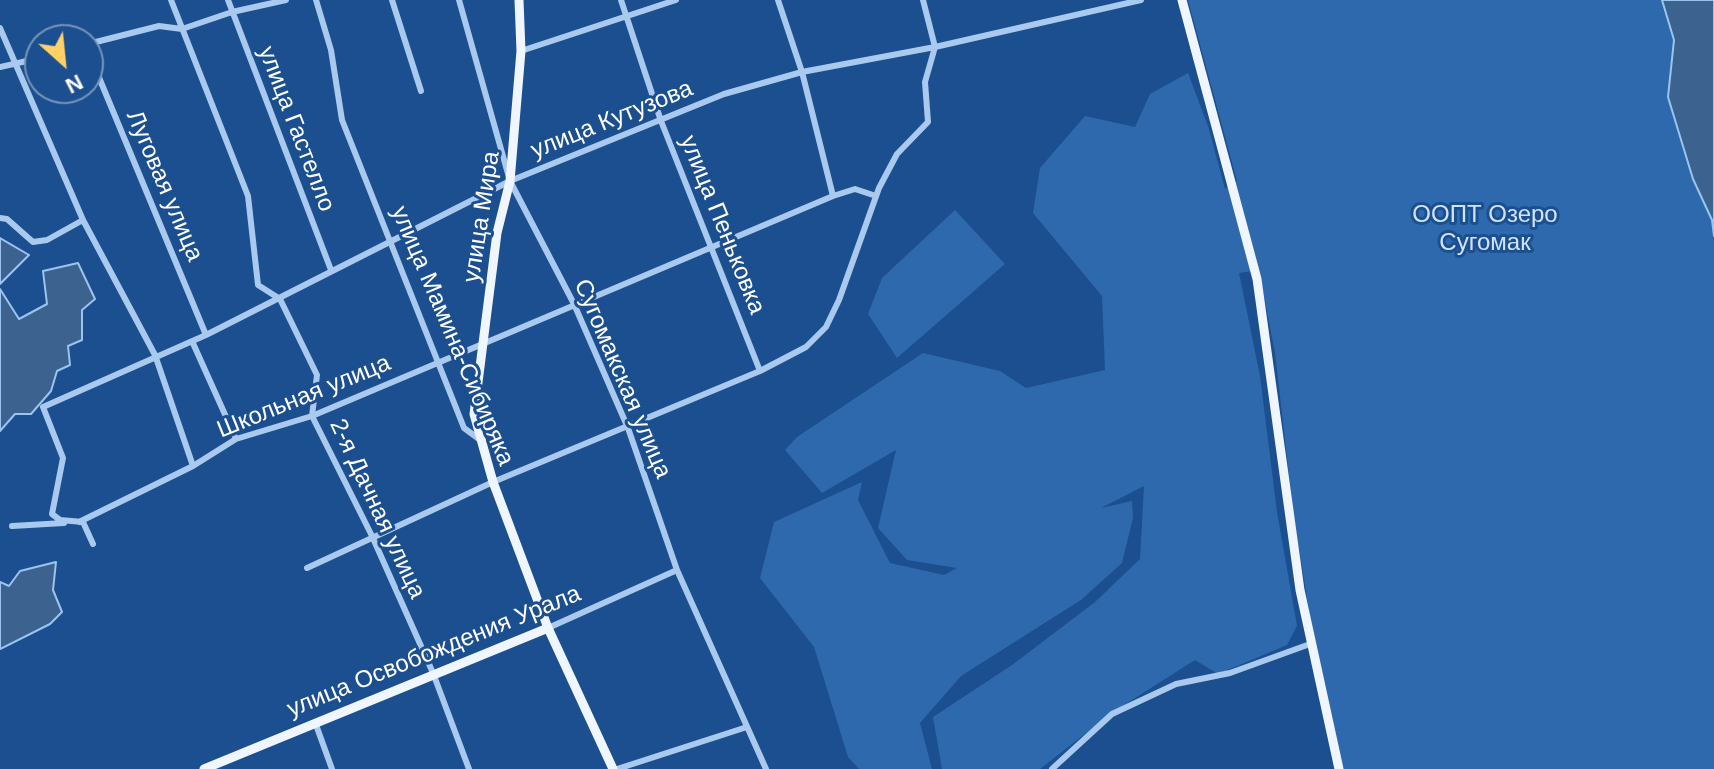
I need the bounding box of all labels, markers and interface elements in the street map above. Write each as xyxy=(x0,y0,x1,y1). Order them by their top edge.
north arrow xyxy=(24,24,104,104)
street label: улица Гастелло xyxy=(251,42,341,216)
text: N xyxy=(61,69,87,99)
street label: улица Кутузова xyxy=(527,74,697,166)
street label: Луговая улица xyxy=(119,106,209,266)
street label: улица Пеньковка xyxy=(673,131,771,319)
street label: улица Мира xyxy=(457,149,507,285)
park label: ООПТ Озеро Сугомак xyxy=(1412,201,1558,257)
street label: улица Мамина-Сибиряка xyxy=(384,202,520,470)
street label: Сугомакская улица xyxy=(567,275,677,483)
street label: Школьная улица xyxy=(213,349,395,445)
street label: 2-я Дачная улица xyxy=(323,415,431,603)
street label: улица Освобождения Урала xyxy=(283,580,585,724)

